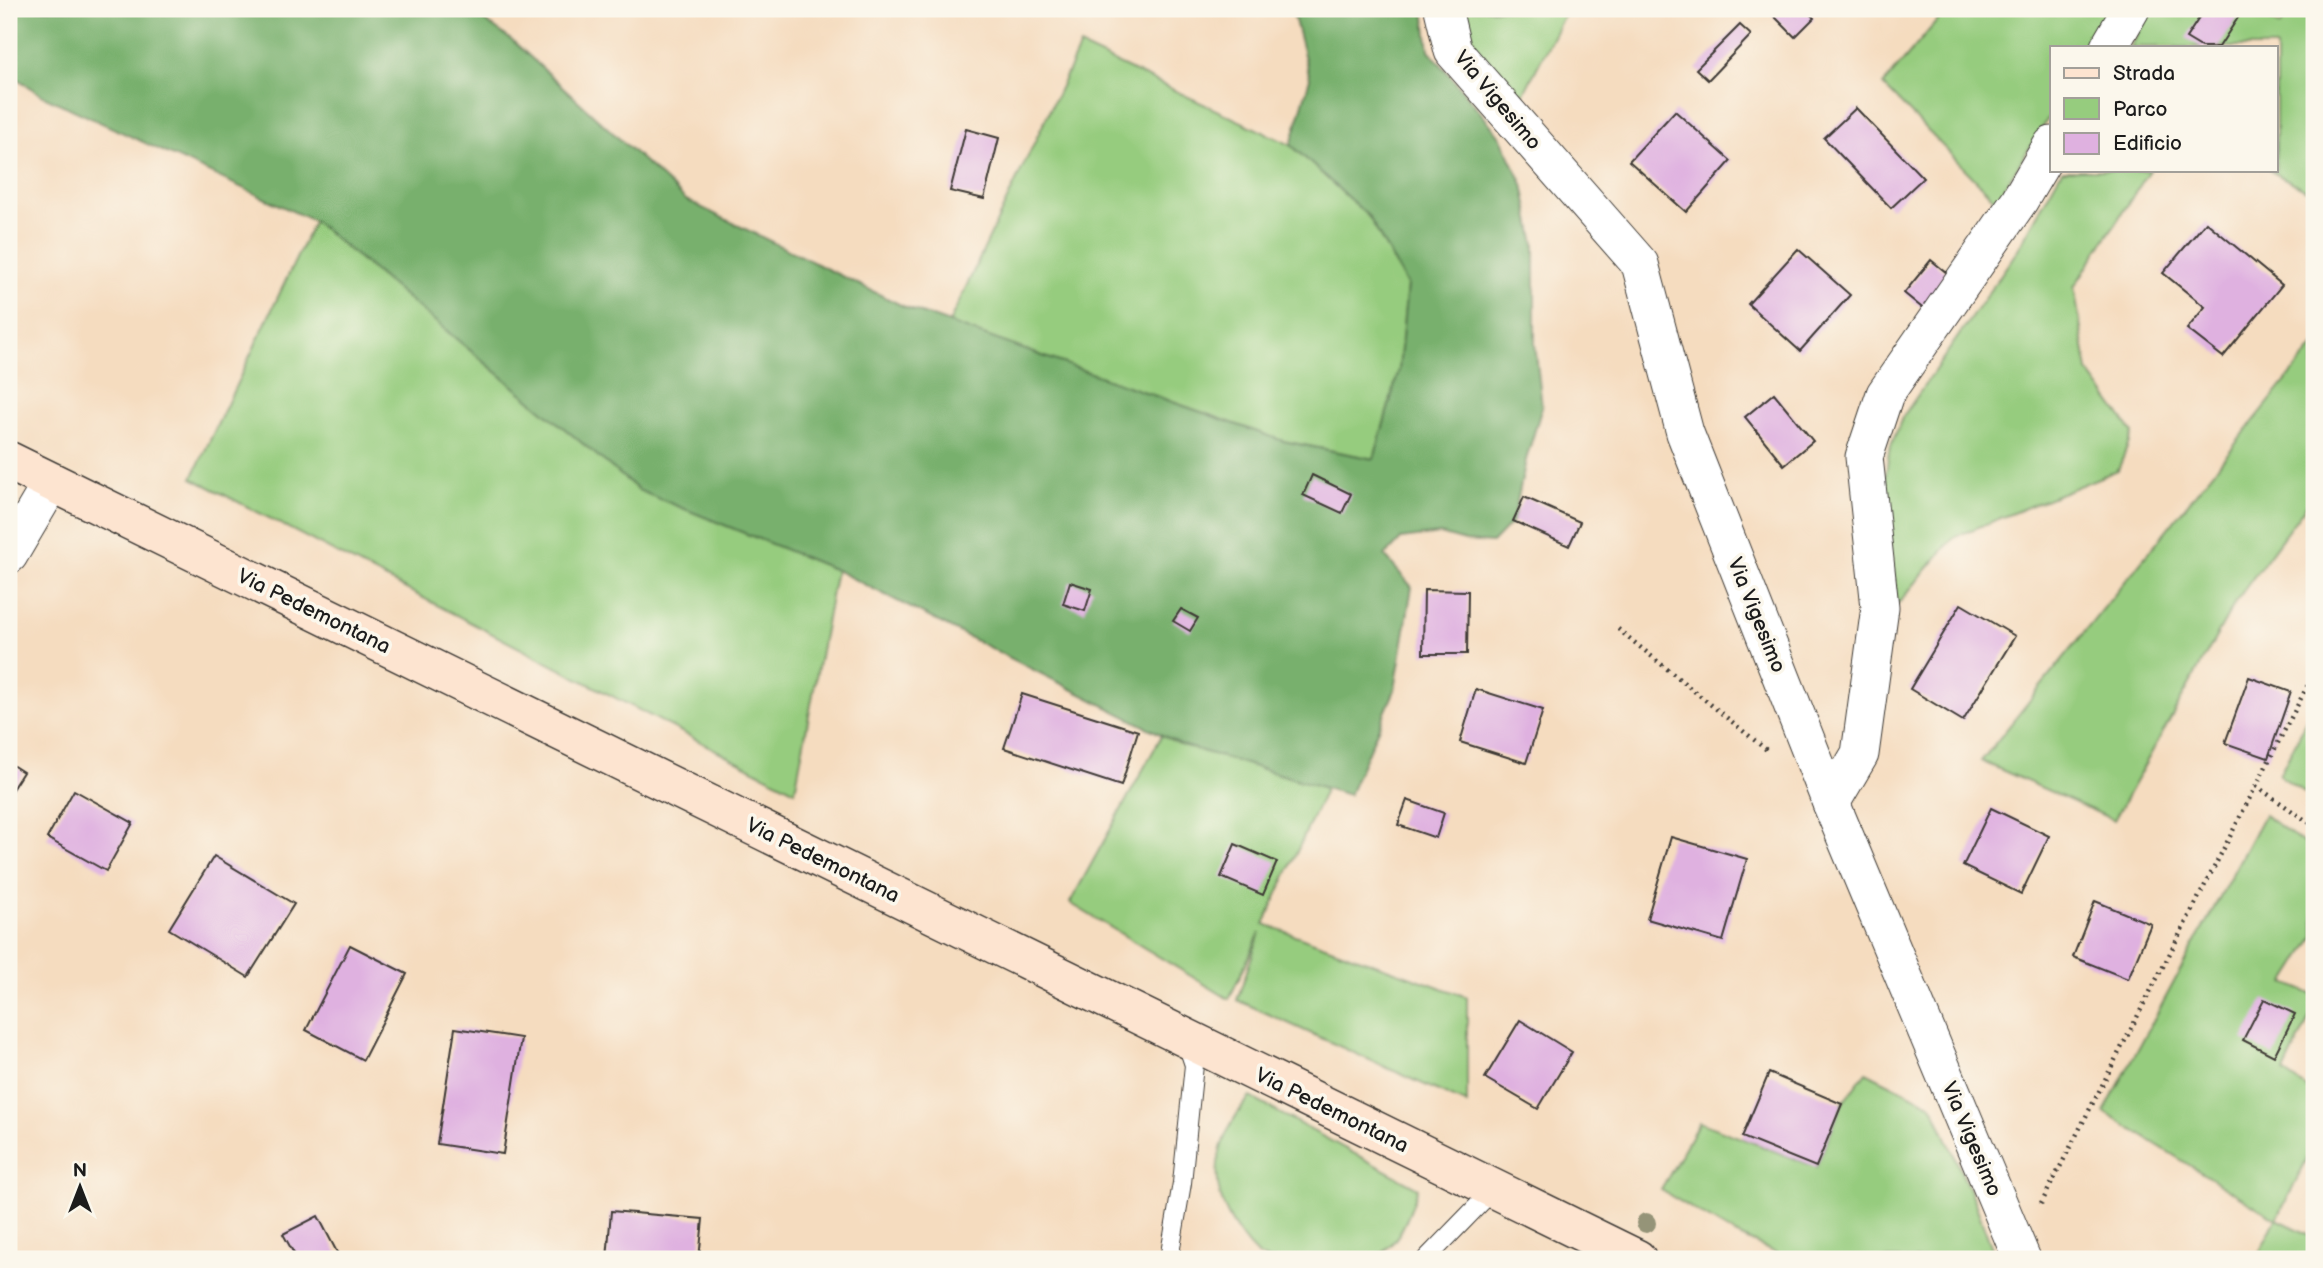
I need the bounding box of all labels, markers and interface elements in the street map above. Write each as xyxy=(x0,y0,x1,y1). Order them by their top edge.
street label: Via Vigesimo xyxy=(1449,46,1546,155)
legend xyxy=(2050,46,2278,172)
text: Strada xyxy=(2113,61,2175,86)
text: Parco xyxy=(2113,97,2168,122)
text: Edificio xyxy=(2113,131,2182,156)
street label: Via Vigesimo xyxy=(1722,554,1791,676)
street label: Via Pedemontana xyxy=(233,564,394,659)
street label: Via Pedemontana xyxy=(742,813,903,908)
street label: Via Pedemontana xyxy=(1251,1063,1412,1158)
street label: Via Vigesimo xyxy=(1936,1078,2007,1200)
north arrow xyxy=(46,1152,116,1222)
text: N xyxy=(73,1160,87,1183)

